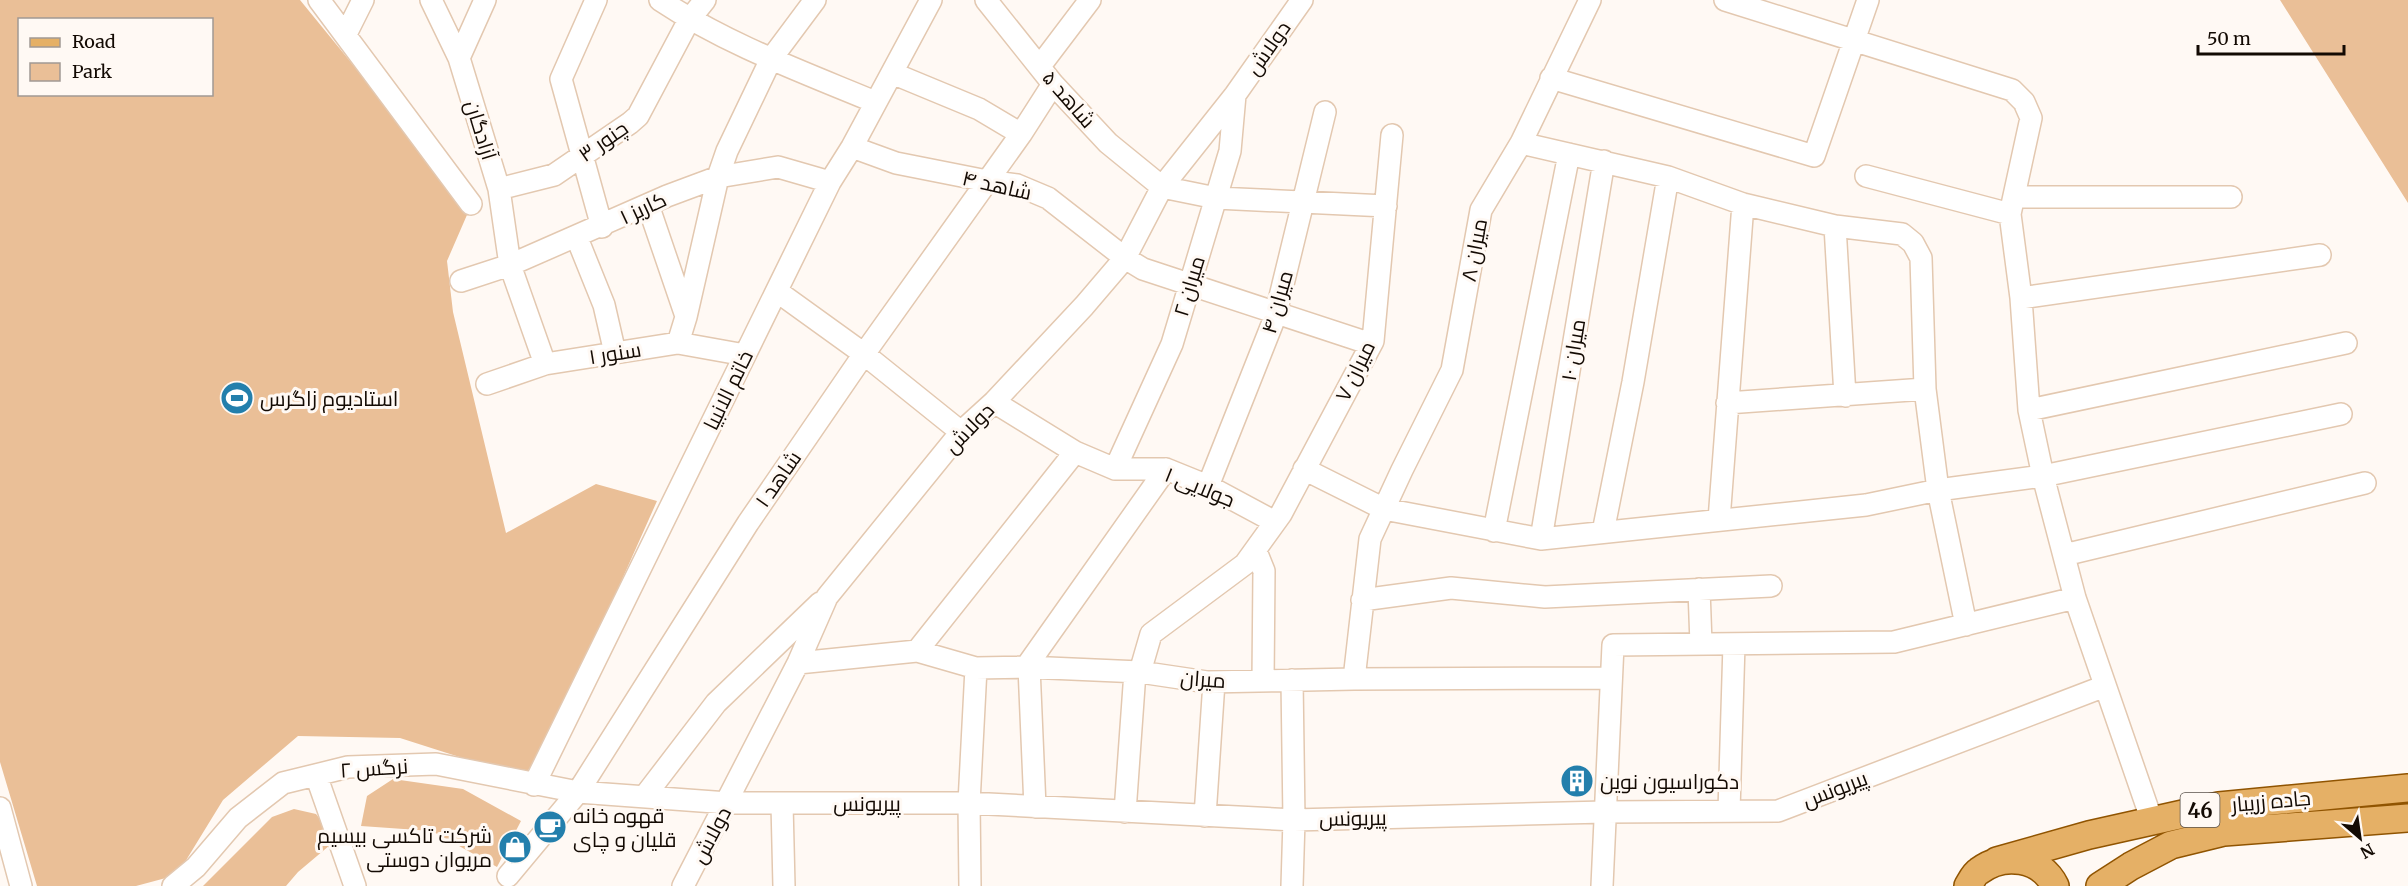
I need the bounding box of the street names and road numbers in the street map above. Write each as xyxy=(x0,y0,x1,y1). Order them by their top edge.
street label: دولاش xyxy=(1240,15,1296,81)
street label: شاهد ۵ xyxy=(1037,64,1101,134)
street label: آزادگان xyxy=(459,97,503,164)
street label: چنور ۳ xyxy=(573,114,634,169)
street label: شاهد ۴ xyxy=(960,164,1034,206)
street label: کاریز ۱ xyxy=(615,186,671,230)
street label: میران ۸ xyxy=(1455,216,1493,284)
street label: میران ۲ xyxy=(1167,253,1211,319)
street label: میران ۴ xyxy=(1255,267,1299,337)
street label: میران ۱۰ xyxy=(1555,317,1591,383)
street label: سنور ۱ xyxy=(587,336,643,370)
street label: میران ۷ xyxy=(1329,336,1381,406)
street label: خاتم الانبیا xyxy=(697,346,760,435)
street label: دولاش xyxy=(938,397,1000,459)
street label: شاهد ۱ xyxy=(749,445,807,513)
street label: جولایی ۱ xyxy=(1161,461,1239,513)
street label: میران xyxy=(1179,664,1227,694)
street label: نرگس ۲ xyxy=(339,752,409,784)
street label: پیریونس xyxy=(1799,764,1872,815)
street label: جاده زریبار xyxy=(2229,784,2312,818)
street label: پیریونس xyxy=(833,790,901,818)
road number: 46 xyxy=(2180,793,2220,827)
street label: دولاش xyxy=(685,802,737,868)
street label: پیریونس xyxy=(1319,804,1387,833)

